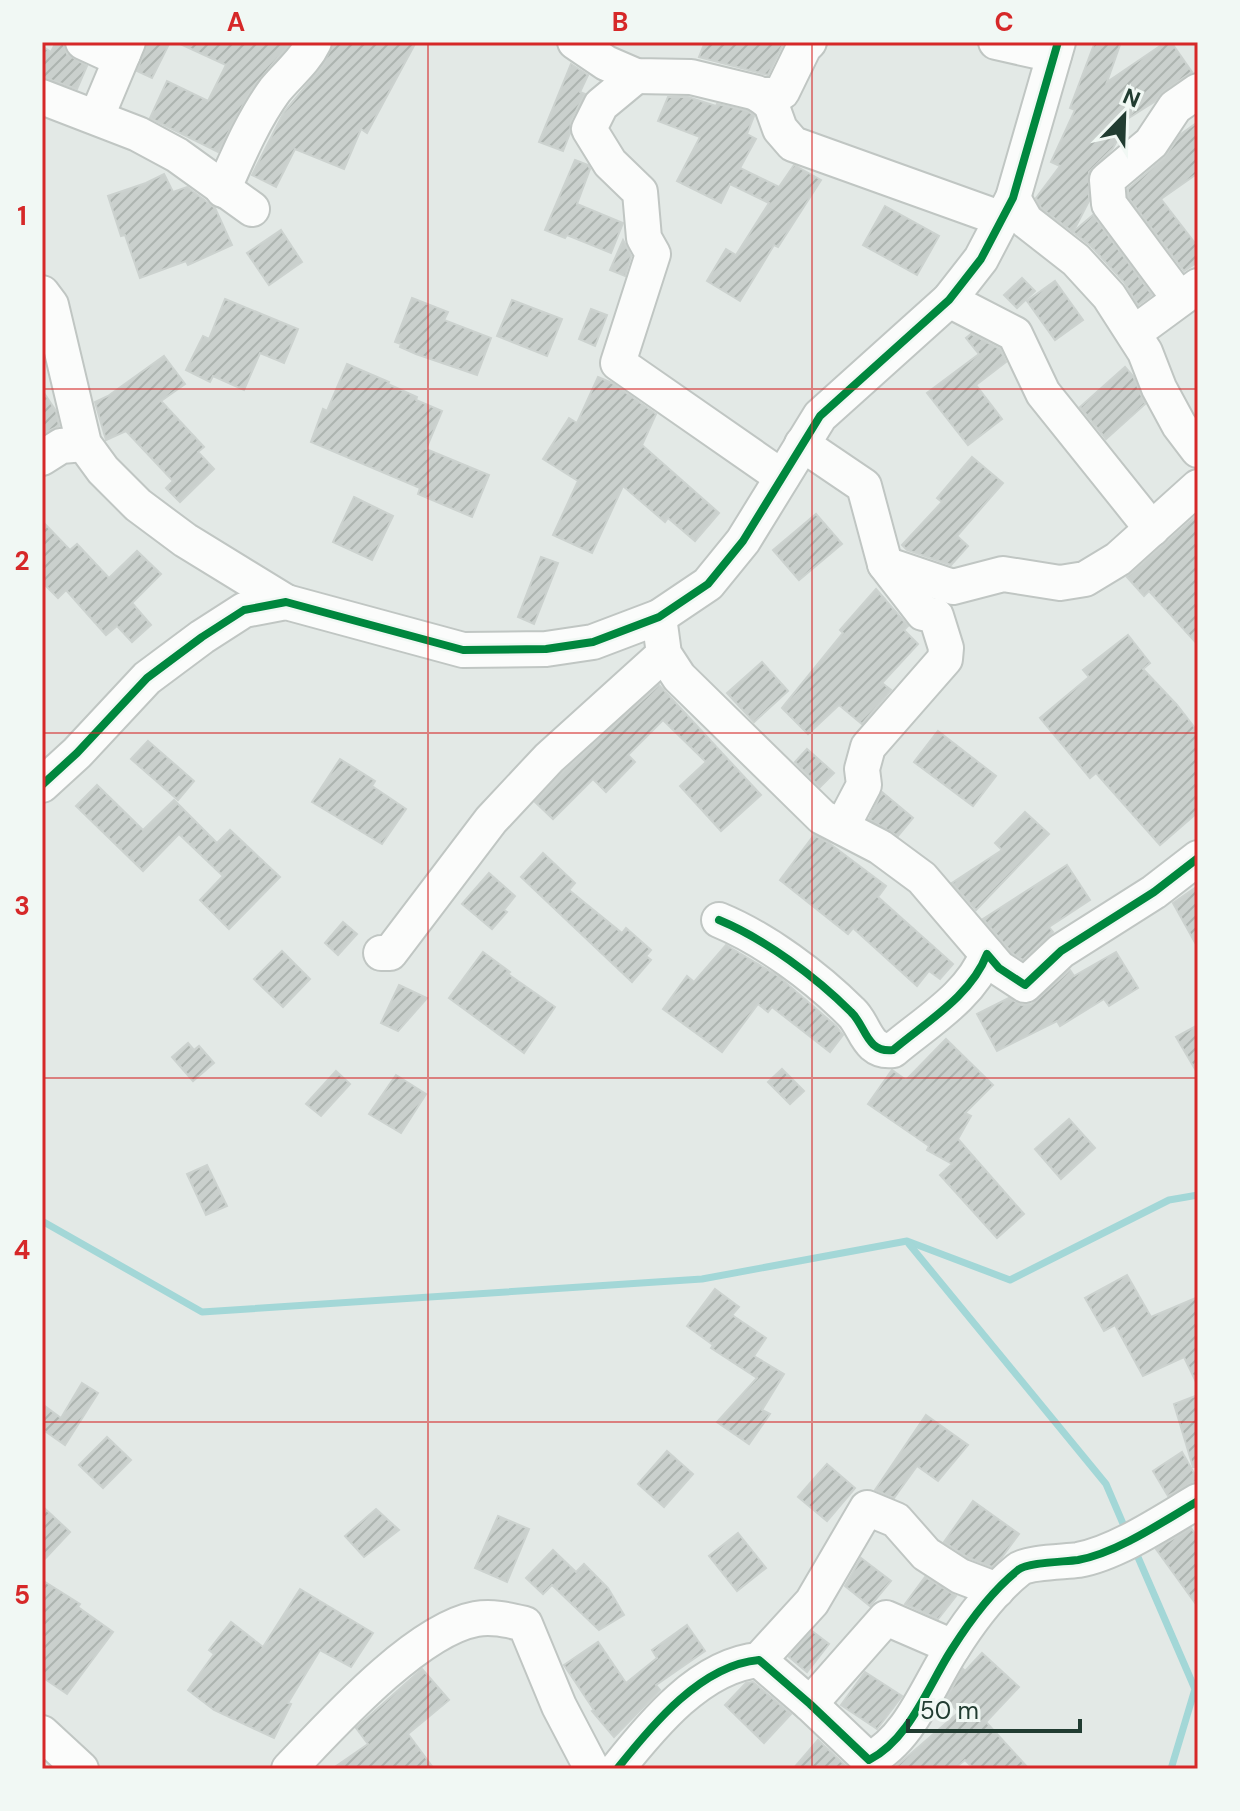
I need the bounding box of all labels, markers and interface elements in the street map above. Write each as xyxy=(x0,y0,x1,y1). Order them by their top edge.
text: A xyxy=(227,5,245,39)
text: B xyxy=(612,5,628,39)
text: C xyxy=(994,5,1014,39)
north arrow xyxy=(1084,76,1164,156)
text: N xyxy=(1119,82,1145,115)
text: 1 xyxy=(17,199,27,233)
text: 2 xyxy=(14,544,30,578)
text: 3 xyxy=(14,889,30,923)
text: 4 xyxy=(14,1233,30,1267)
text: 5 xyxy=(14,1578,30,1612)
scale bar xyxy=(908,1683,1080,1733)
text: 50 m xyxy=(920,1695,979,1726)

